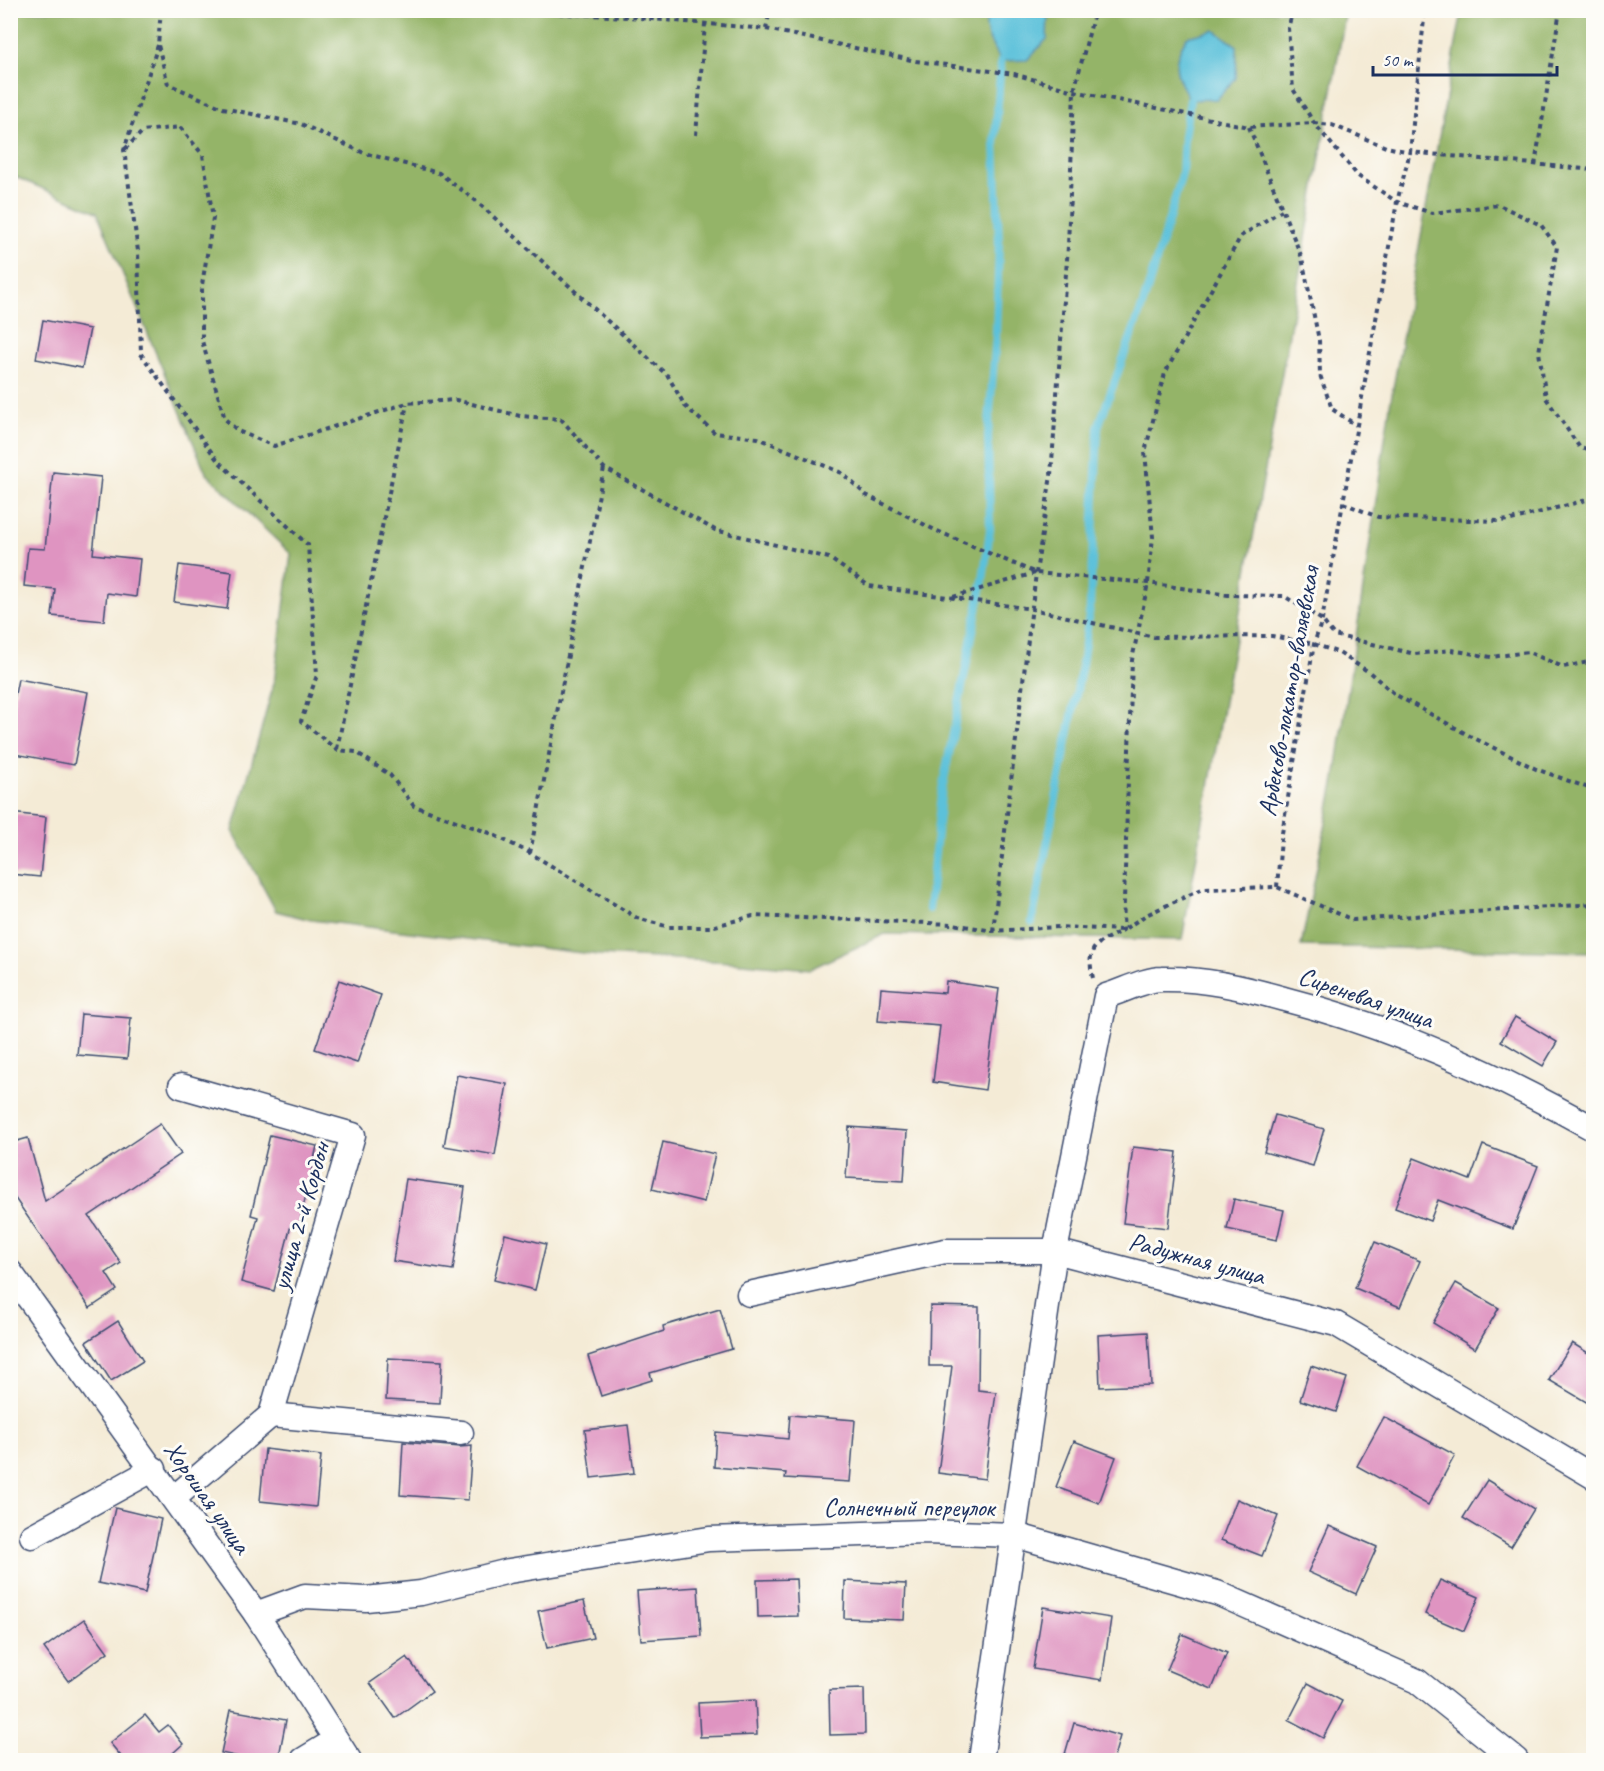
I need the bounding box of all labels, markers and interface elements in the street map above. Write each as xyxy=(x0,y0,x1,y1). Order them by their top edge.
scale bar xyxy=(1373,39,1558,77)
text: 50 m xyxy=(1382,49,1415,71)
street label: Арбеково-локатор-валяевская xyxy=(1250,562,1327,819)
street label: Сиреневая улица xyxy=(1294,959,1439,1036)
street label: улица 2-й Кордон xyxy=(263,1136,338,1296)
street label: Радужная улица xyxy=(1125,1225,1270,1293)
street label: Хорошая улица xyxy=(157,1434,259,1562)
street label: Солнечный переулок xyxy=(824,1491,997,1524)

